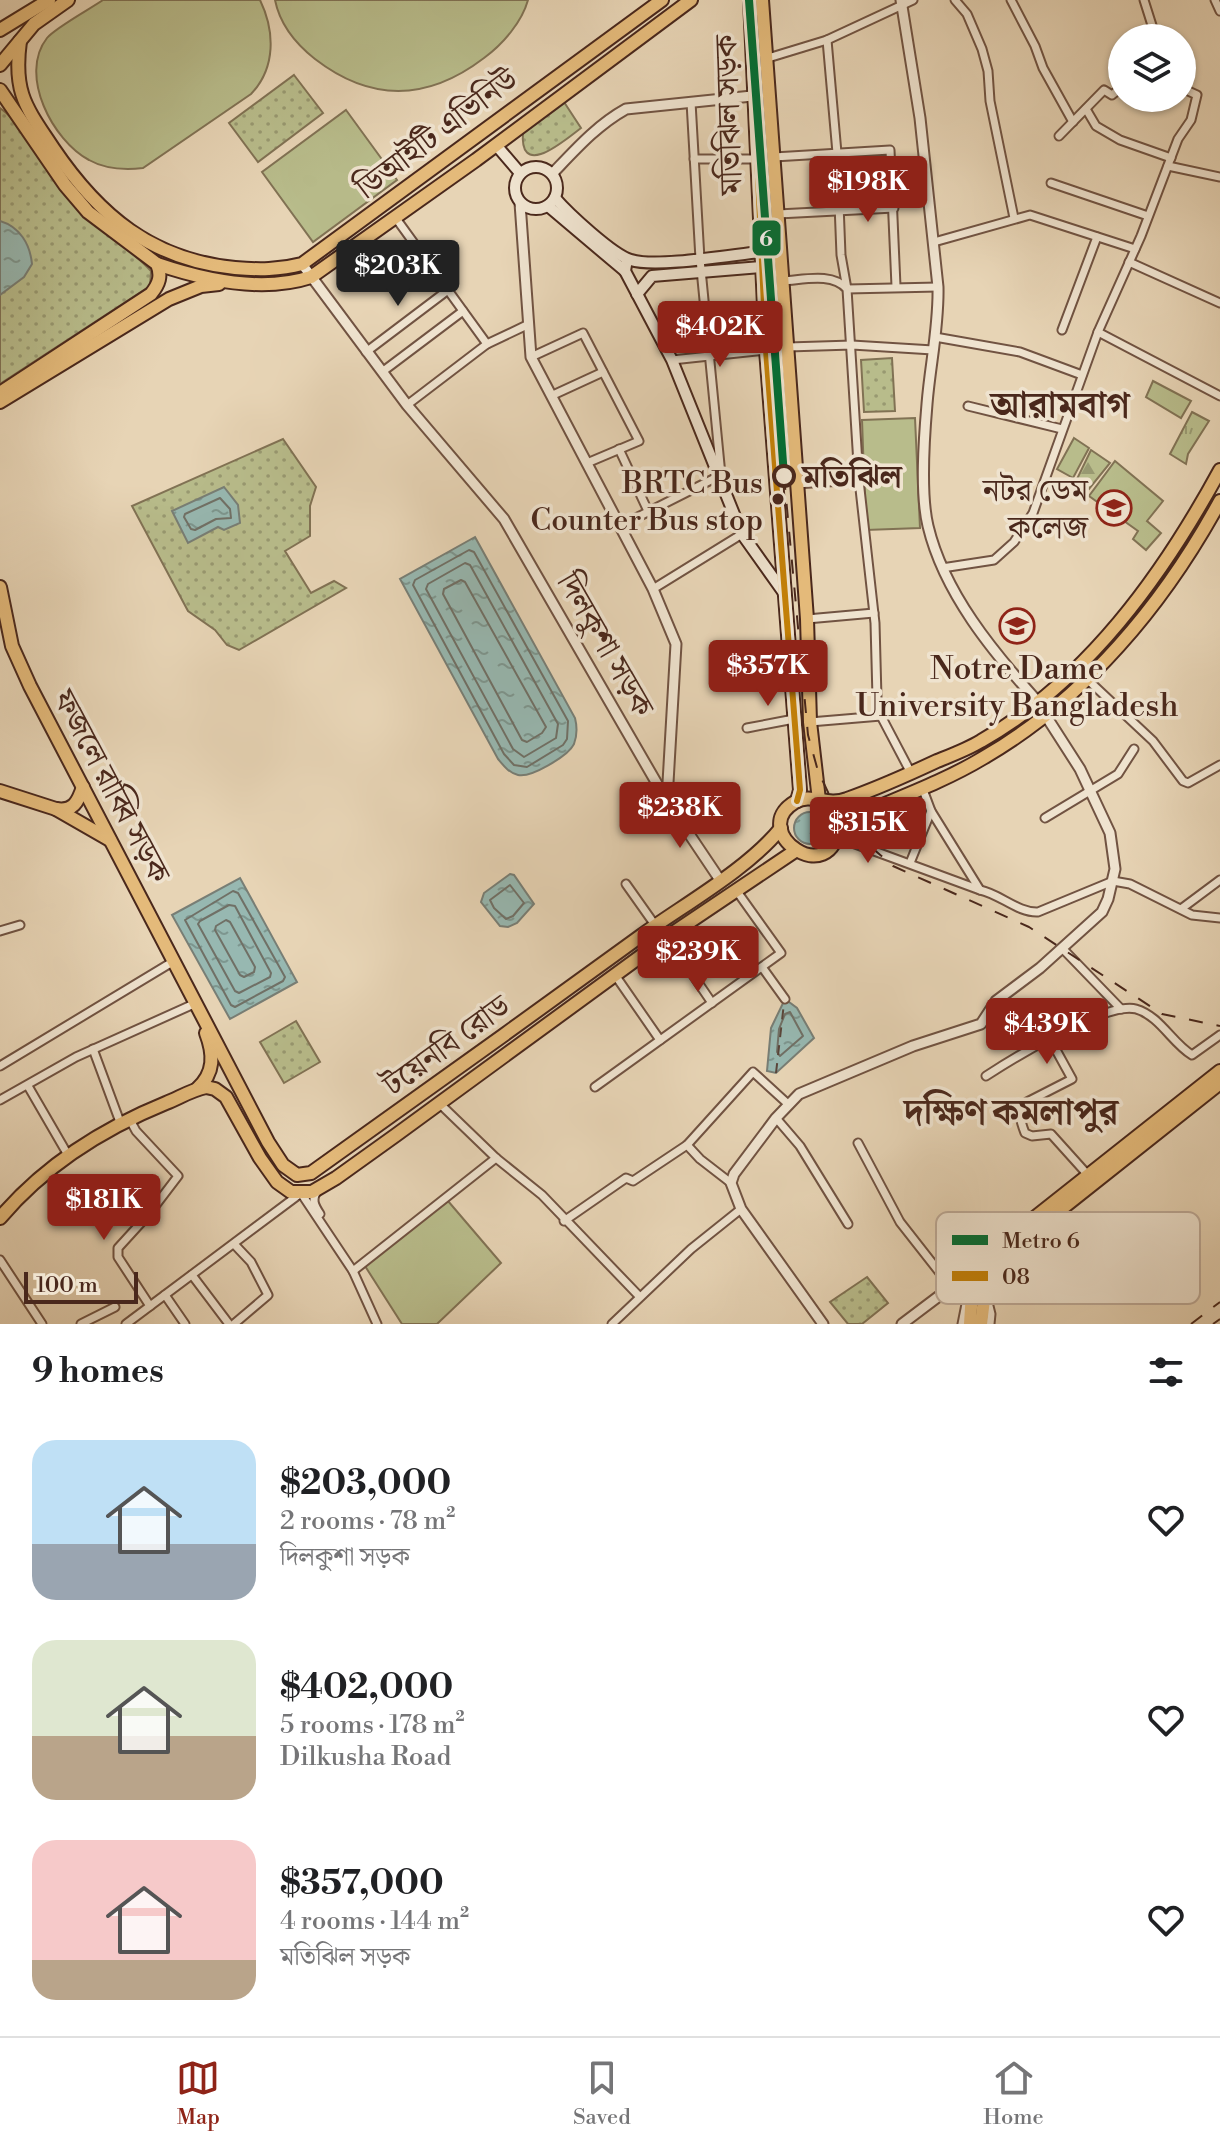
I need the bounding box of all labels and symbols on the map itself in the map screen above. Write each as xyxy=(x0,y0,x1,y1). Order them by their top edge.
street label: মতিঝিল সড়ক xyxy=(706,33,752,197)
street label: ডিআইটি এভিনিউ xyxy=(347,59,527,208)
pin: $198K xyxy=(812,156,924,224)
line badge: 6 xyxy=(751,219,782,257)
text: 6 xyxy=(759,226,773,253)
pin: $203K xyxy=(342,240,454,308)
pin: $402K xyxy=(664,301,776,369)
district label: আরামবাগ xyxy=(988,384,1131,429)
place label: মতিঝিল xyxy=(800,457,903,497)
place label: BRTC Bus Counter Bus stop xyxy=(531,465,763,540)
marker: মতিঝিল xyxy=(773,465,795,487)
place label: নটর ডেম কলেজ xyxy=(982,471,1090,548)
school or university icon: নটর ডেম কলেজ xyxy=(1095,489,1133,527)
marker: BRTC Bus Counter Bus stop xyxy=(770,491,786,507)
street label: দিলকুশা সড়ক xyxy=(547,565,663,725)
school or university icon: Notre Dame University Bangladesh xyxy=(998,607,1036,645)
pin: $357K xyxy=(712,640,824,708)
place label: Notre Dame University Bangladesh xyxy=(856,649,1178,726)
street label: ফজলে রাব্বি সড়ক xyxy=(43,682,179,891)
pin: $238K xyxy=(624,782,736,850)
pin: $315K xyxy=(812,797,924,865)
pin: $239K xyxy=(642,926,754,994)
street label: টয়েনবি রোড xyxy=(375,986,519,1106)
pin: $439K xyxy=(991,998,1103,1066)
district label: দক্ষিণ কমলাপুর xyxy=(902,1089,1120,1136)
pin: $181K xyxy=(48,1174,160,1242)
legend xyxy=(936,1212,1200,1304)
text: Metro 6 xyxy=(1002,1228,1080,1255)
text: 08 xyxy=(1002,1264,1030,1291)
scale bar xyxy=(24,1268,138,1304)

